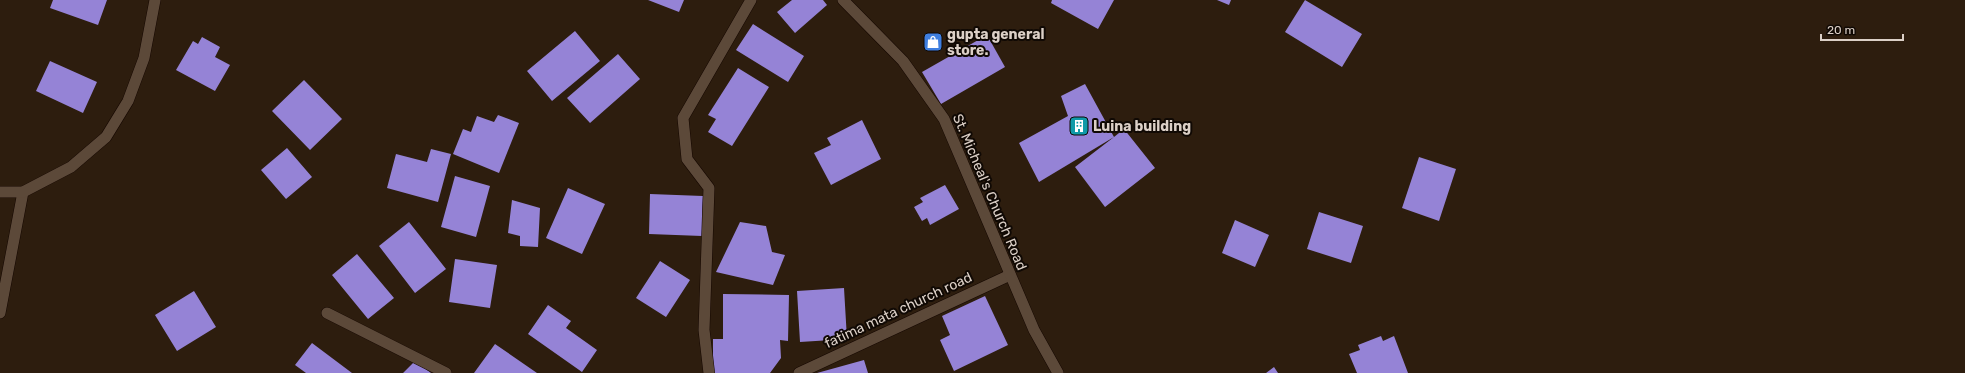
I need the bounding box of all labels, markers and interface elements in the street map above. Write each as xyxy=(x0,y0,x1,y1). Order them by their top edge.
scale bar xyxy=(1821,16,1903,42)
text: 20 m xyxy=(1827,23,1855,37)
place label: gupta general store. xyxy=(947,26,1044,59)
shop icon: gupta general store. xyxy=(922,31,944,53)
street label: St. Micheal's Church Road xyxy=(949,111,1030,273)
building icon: Luina building xyxy=(1068,115,1090,137)
place label: Luina building xyxy=(1093,118,1191,135)
street label: fatima mata church road xyxy=(822,269,975,352)

